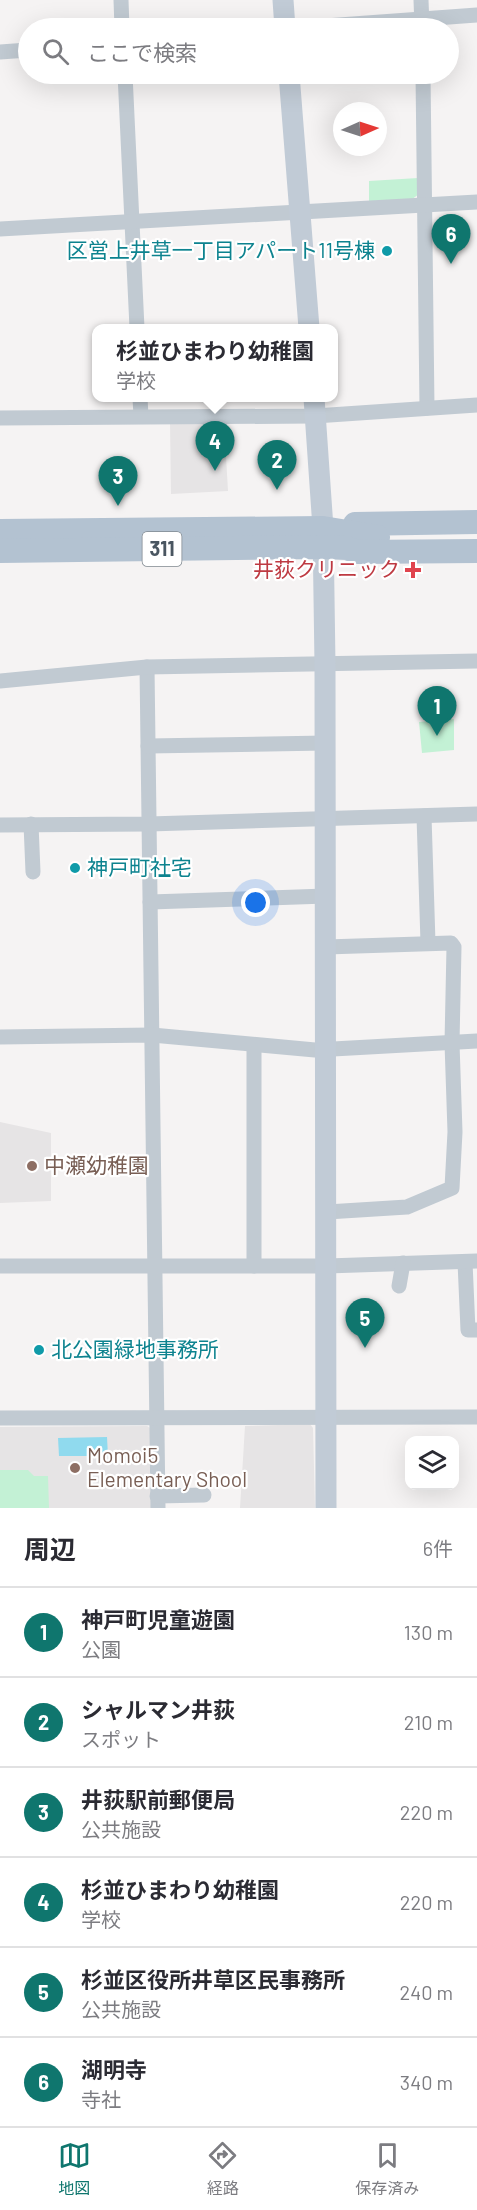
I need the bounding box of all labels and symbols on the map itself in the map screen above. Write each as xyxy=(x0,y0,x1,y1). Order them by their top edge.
north arrow xyxy=(333,102,387,156)
pin: 6 xyxy=(432,214,470,264)
place label: 区営上井草一丁目アパート11号棟 xyxy=(67,237,375,262)
marker: 区営上井草一丁目アパート11号棟 xyxy=(380,244,394,258)
pin: 4 xyxy=(196,422,234,471)
pin: 2 xyxy=(258,440,296,490)
pin: 3 xyxy=(98,456,138,506)
road number: 311 xyxy=(142,532,182,566)
place label: 井荻クリニック xyxy=(253,556,400,581)
marker: 井荻クリニック xyxy=(404,561,422,579)
pin: 1 xyxy=(418,686,456,736)
place label: 神戸町社宅 xyxy=(87,854,192,879)
marker: 神戸町社宅 xyxy=(68,861,82,875)
your location xyxy=(241,888,270,917)
place label: 中瀬幼稚園 xyxy=(44,1152,149,1177)
marker: 中瀬幼稚園 xyxy=(25,1159,39,1173)
pin: 5 xyxy=(346,1298,385,1348)
place label: 北公園緑地事務所 xyxy=(51,1336,219,1361)
marker: 北公園緑地事務所 xyxy=(32,1343,46,1357)
place label: Momoi5 Elementary Shool xyxy=(87,1442,247,1491)
marker: Momoi5 Elementary Shool xyxy=(68,1461,82,1475)

